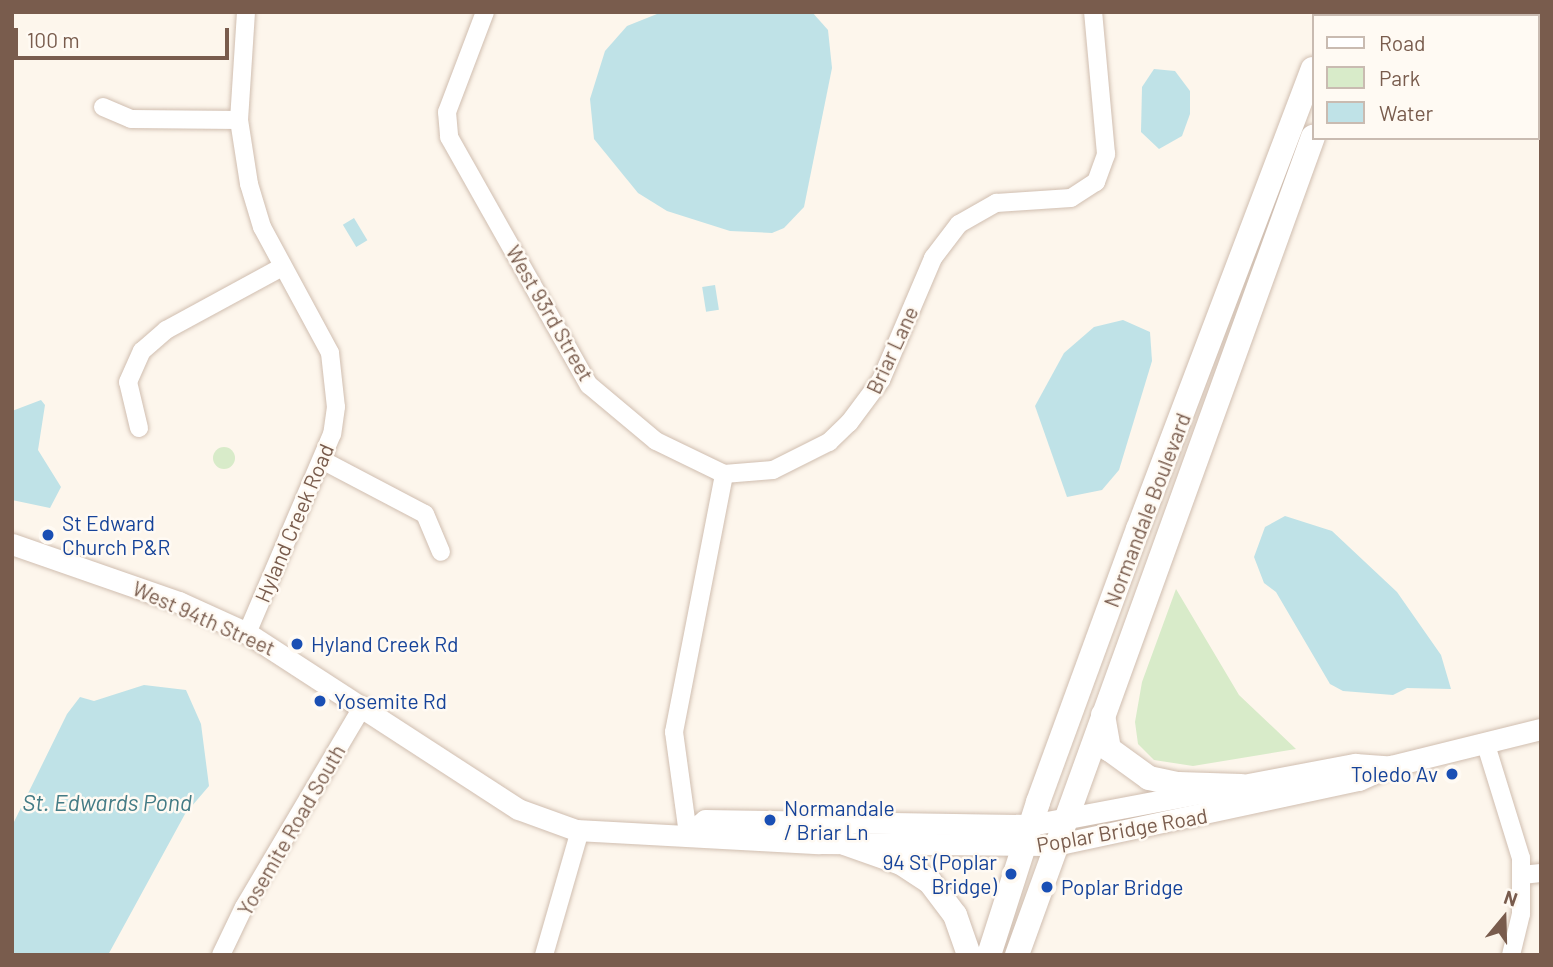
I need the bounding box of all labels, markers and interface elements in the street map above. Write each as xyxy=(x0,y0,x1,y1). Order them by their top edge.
scale bar xyxy=(18,14,233,58)
legend xyxy=(1312,14,1539,140)
text: 100 m xyxy=(27,27,80,52)
text: Road xyxy=(1379,30,1425,55)
text: Park xyxy=(1379,65,1420,90)
text: Water xyxy=(1379,100,1433,125)
street label: West 93rd Street xyxy=(501,241,599,385)
street label: Briar Lane xyxy=(861,302,923,398)
street label: Normandale Boulevard xyxy=(1098,409,1196,611)
street label: Hyland Creek Road xyxy=(249,440,339,606)
place label: St Edward Church P&R xyxy=(62,510,170,560)
marker: St Edward Church P&R xyxy=(40,527,56,543)
street label: West 94th Street xyxy=(129,575,279,661)
place label: Hyland Creek Rd xyxy=(311,631,458,657)
marker: Hyland Creek Rd xyxy=(289,636,305,652)
place label: Yosemite Rd xyxy=(334,688,447,714)
marker: Yosemite Rd xyxy=(312,693,328,709)
street label: Yosemite Road South xyxy=(232,740,350,920)
place label: Toledo Av xyxy=(1351,761,1438,787)
marker: Toledo Av xyxy=(1444,766,1460,782)
water label: St. Edwards Pond xyxy=(22,788,192,816)
place label: Normandale / Briar Ln xyxy=(784,795,895,845)
street label: Poplar Bridge Road xyxy=(1035,803,1209,857)
marker: Normandale / Briar Ln xyxy=(762,812,778,828)
place label: 94 St (Poplar Bridge) xyxy=(882,849,997,899)
marker: 94 St (Poplar Bridge) xyxy=(1003,866,1019,882)
place label: Poplar Bridge xyxy=(1061,874,1184,900)
marker: Poplar Bridge xyxy=(1039,879,1055,895)
north arrow xyxy=(1469,883,1539,953)
text: N xyxy=(1501,885,1521,911)

